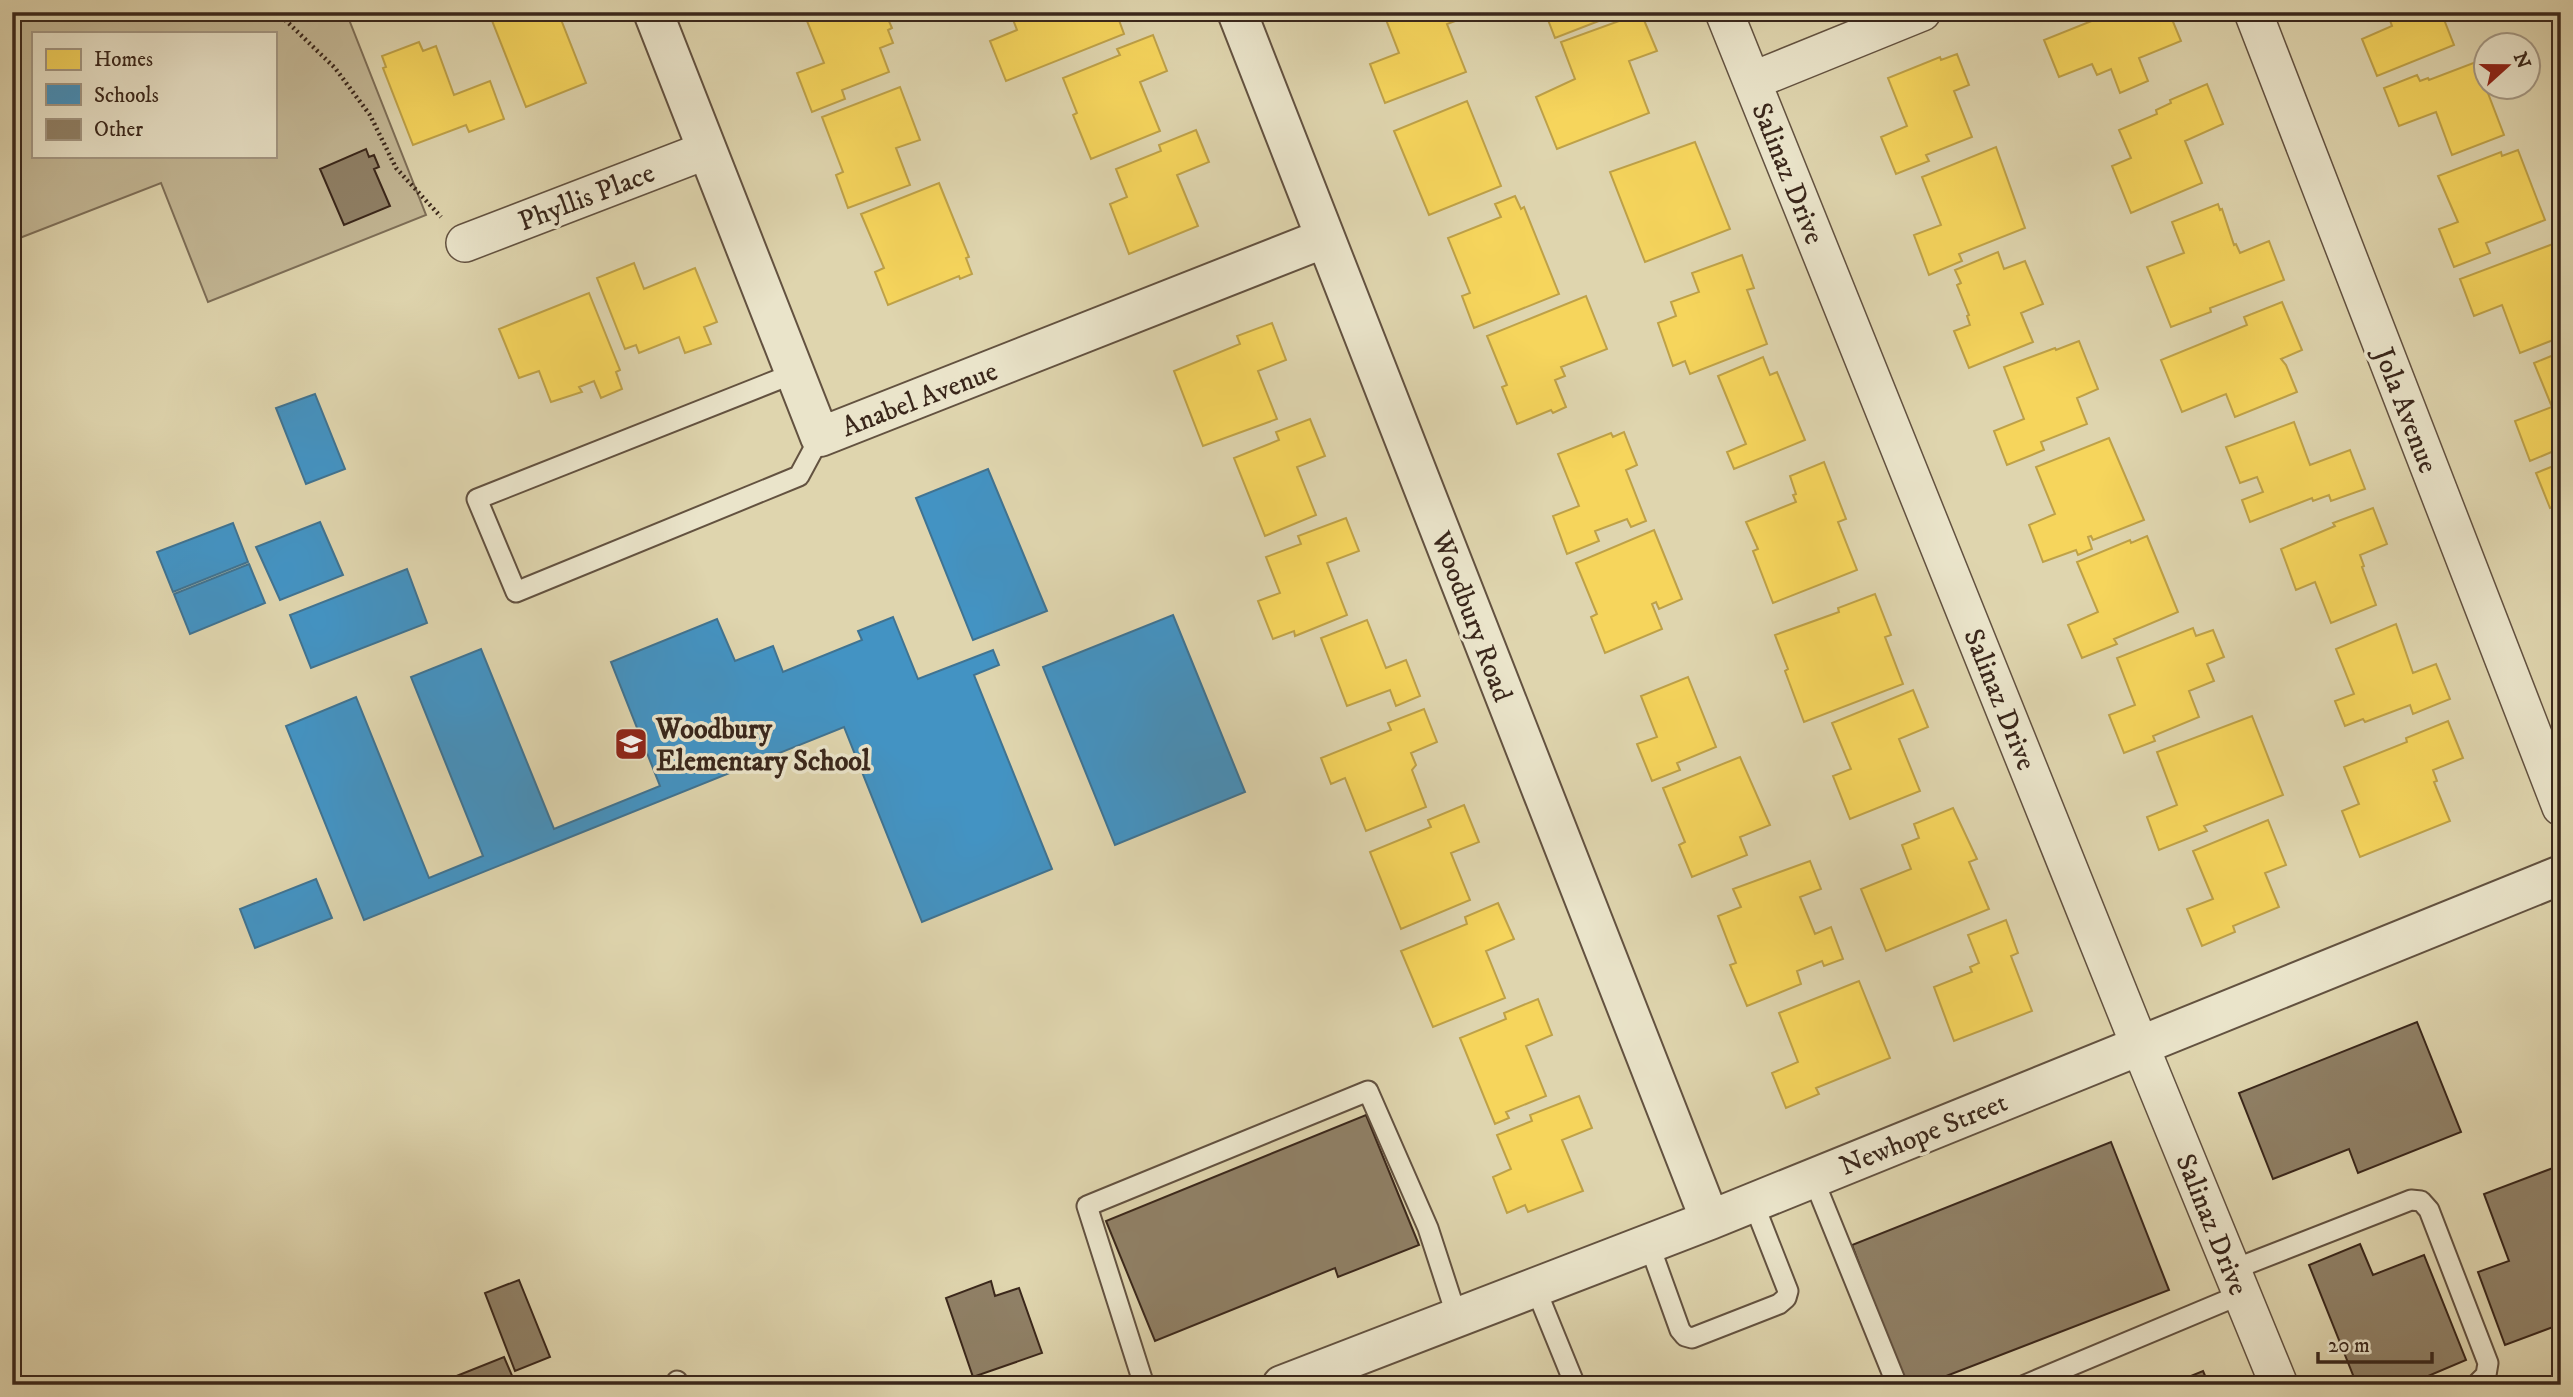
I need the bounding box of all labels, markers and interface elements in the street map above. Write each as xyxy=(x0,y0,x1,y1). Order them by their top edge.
legend xyxy=(32,32,276,158)
north arrow xyxy=(2472,32,2542,102)
text: Homes xyxy=(94,47,153,73)
text: N xyxy=(2508,49,2535,72)
text: Schools xyxy=(94,83,159,109)
street label: Salinaz Drive xyxy=(1743,98,1832,249)
text: Other xyxy=(94,117,143,143)
street label: Phyllis Place xyxy=(514,155,660,239)
street label: Jola Avenue xyxy=(2365,340,2445,478)
street label: Anabel Avenue xyxy=(837,354,1002,445)
street label: Woodbury Road xyxy=(1423,525,1520,707)
street label: Salinaz Drive xyxy=(1955,624,2044,775)
place label: Woodbury Elementary School xyxy=(655,712,871,779)
school or university icon: Woodbury Elementary School xyxy=(612,725,650,763)
street label: Newhope Street xyxy=(1835,1085,2013,1184)
street label: Salinaz Drive xyxy=(2167,1149,2256,1300)
scale bar xyxy=(2318,1320,2431,1364)
text: 20 m xyxy=(2328,1333,2370,1359)

